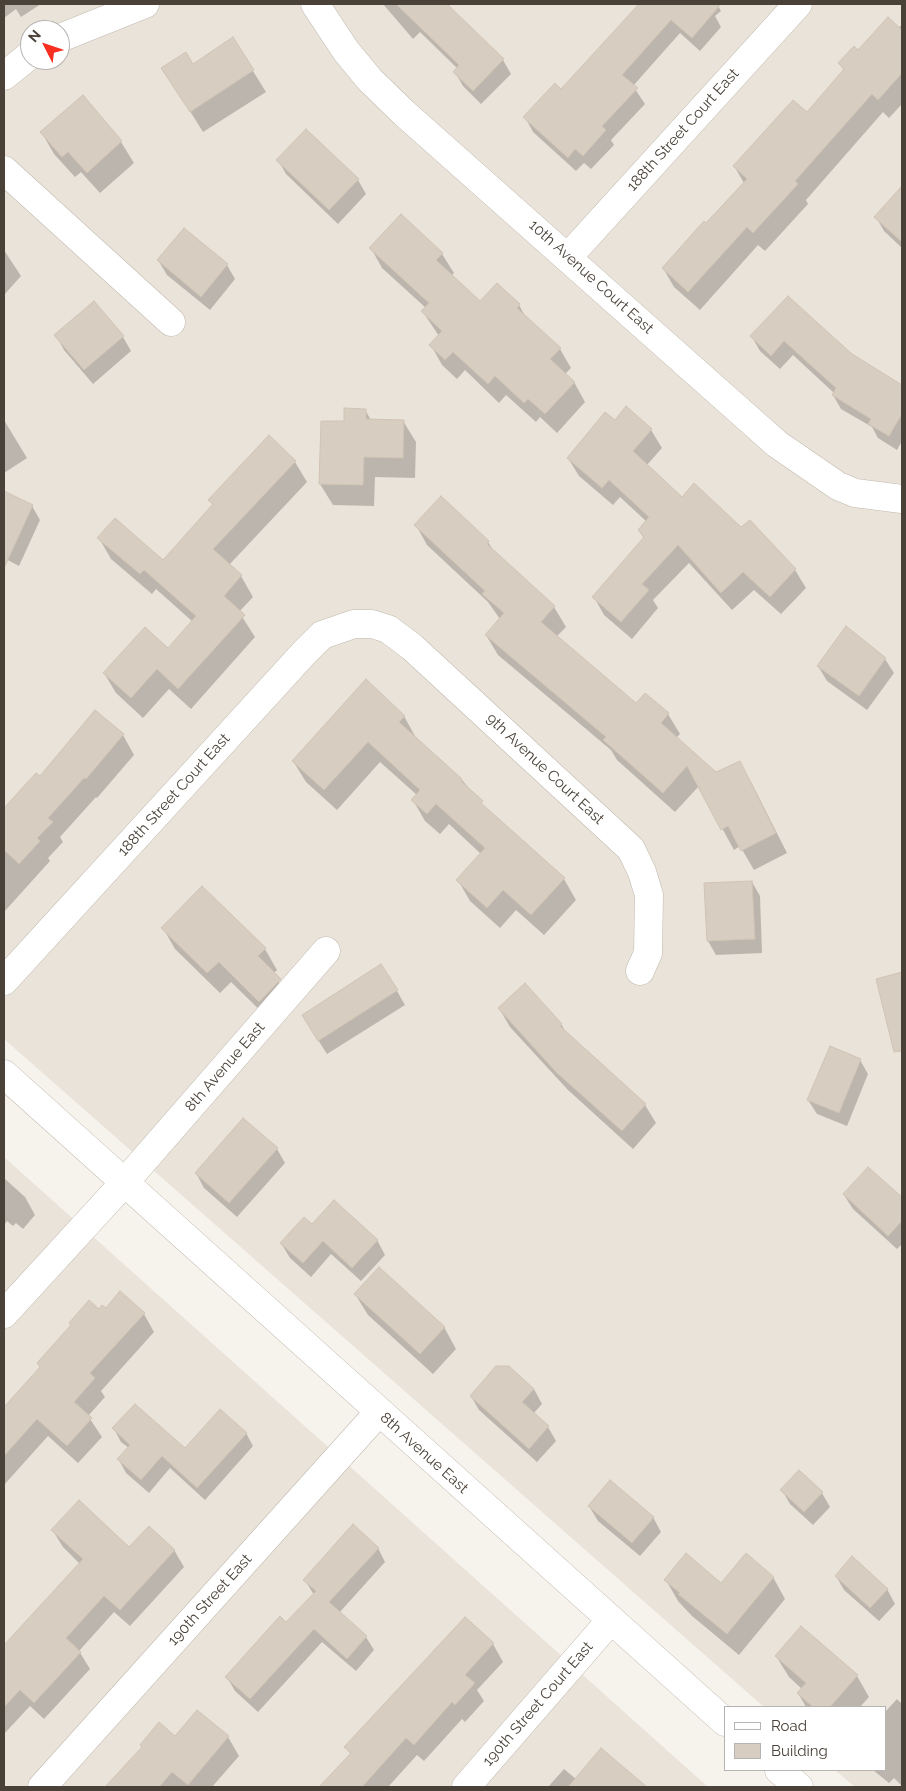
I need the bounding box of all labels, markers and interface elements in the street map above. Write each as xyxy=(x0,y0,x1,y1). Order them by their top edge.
north arrow xyxy=(20,20,70,70)
text: N xyxy=(25,27,44,45)
street label: 188th Street Court East xyxy=(623,65,743,195)
street label: 10th Avenue Court East xyxy=(525,216,657,338)
street label: 9th Avenue Court East xyxy=(482,710,608,828)
street label: 188th Street Court East xyxy=(114,730,234,860)
street label: 8th Avenue East xyxy=(181,1019,269,1115)
street label: 8th Avenue East xyxy=(376,1409,472,1497)
street label: 190th Street East xyxy=(164,1551,256,1649)
street label: 190th Street Court East xyxy=(479,1638,597,1770)
legend xyxy=(724,1706,886,1771)
text: Road xyxy=(771,1717,807,1735)
text: Building xyxy=(771,1742,828,1760)

